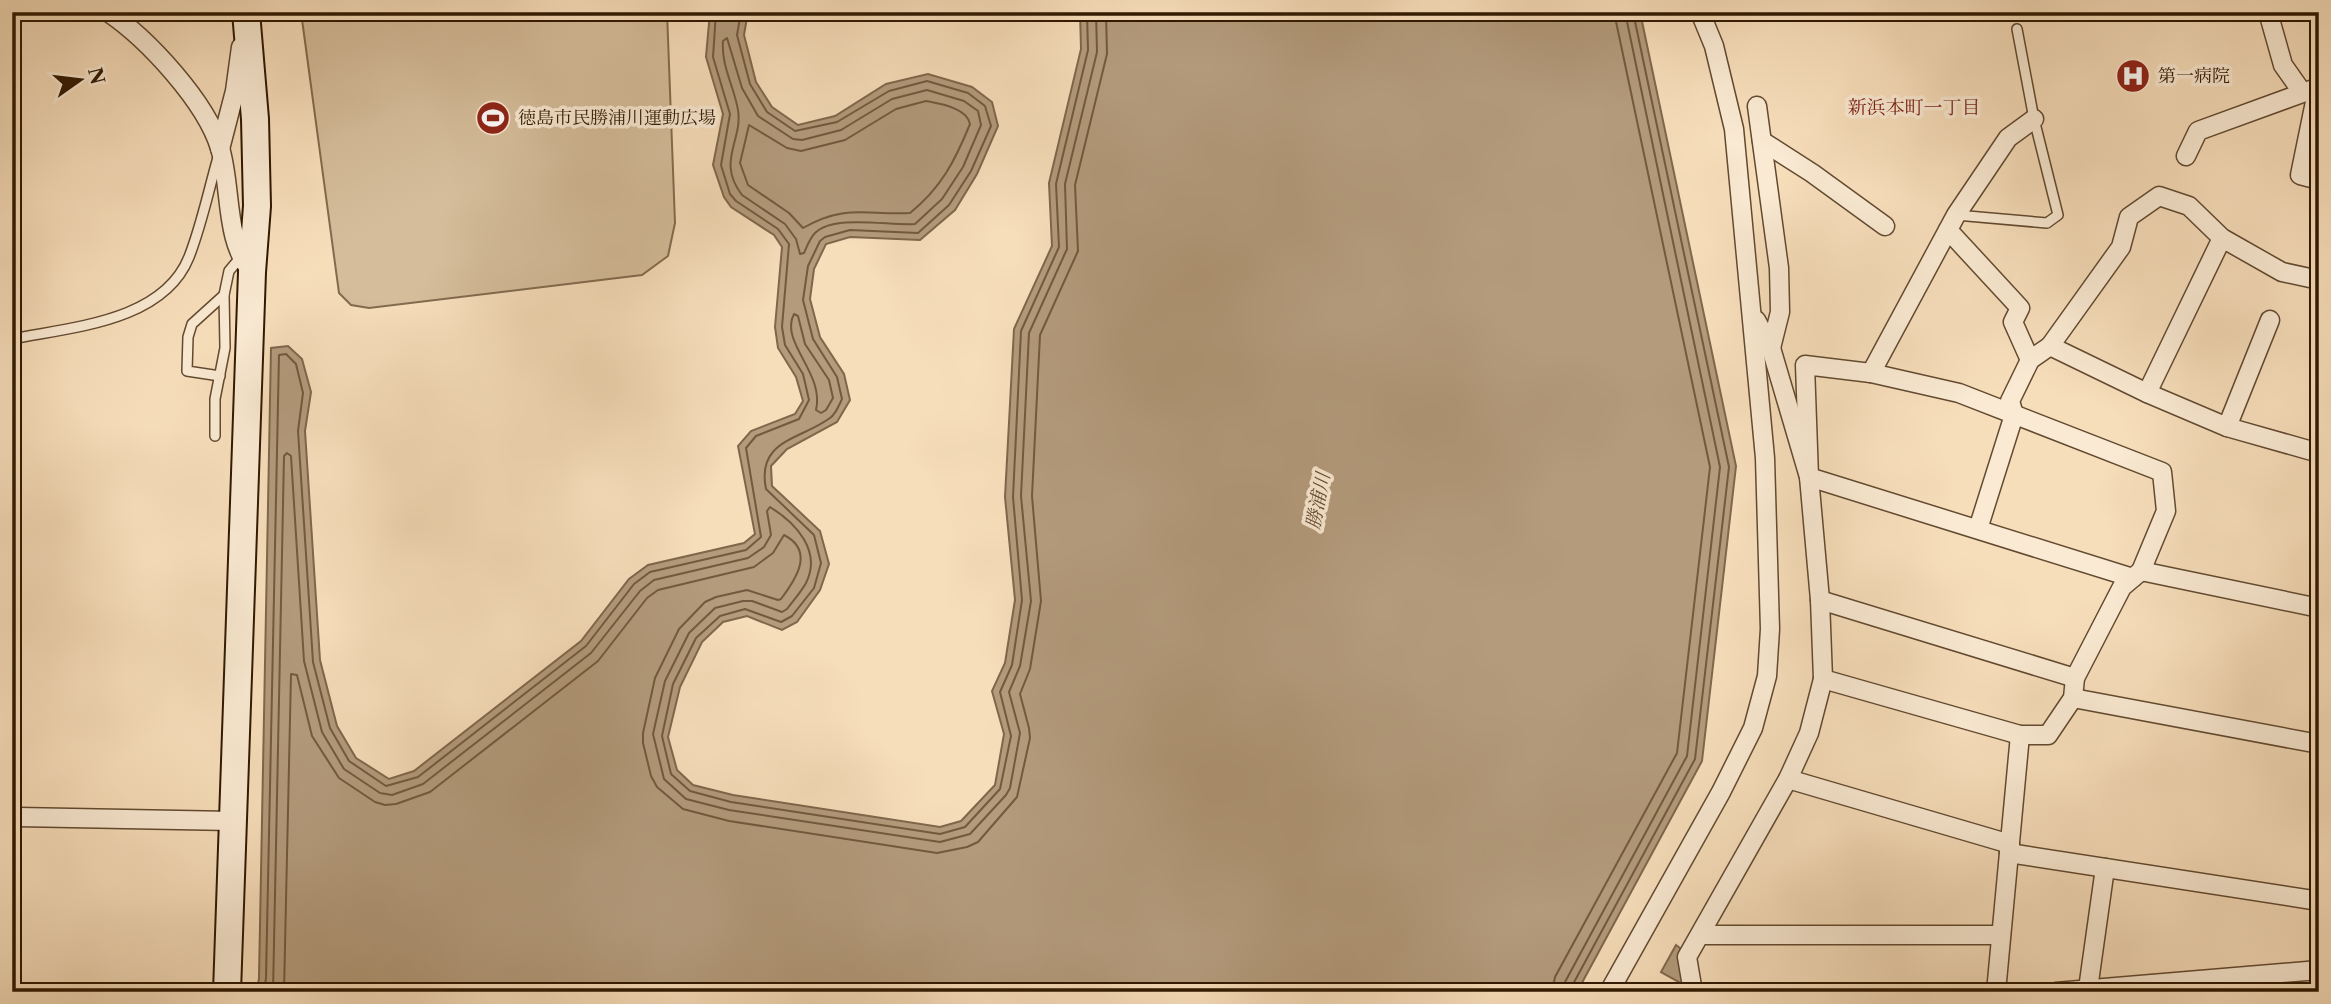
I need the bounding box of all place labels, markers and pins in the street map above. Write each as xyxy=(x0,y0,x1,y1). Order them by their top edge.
hospital icon: 第一病院 xyxy=(2114,57,2152,95)
place label: 第一病院 xyxy=(2158,65,2230,87)
sports icon: 徳島市民勝浦川運動広場 xyxy=(474,99,512,137)
place label: 徳島市民勝浦川運動広場 xyxy=(518,107,716,129)

